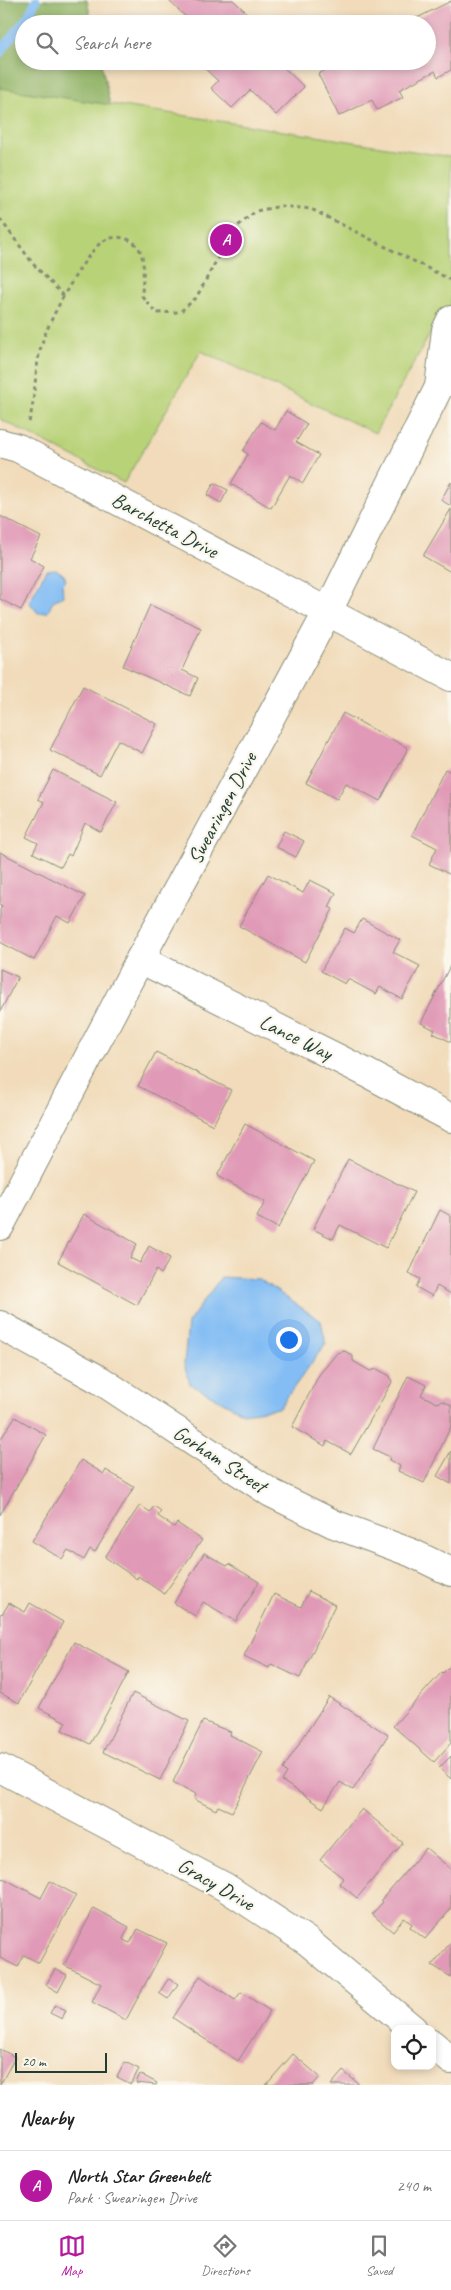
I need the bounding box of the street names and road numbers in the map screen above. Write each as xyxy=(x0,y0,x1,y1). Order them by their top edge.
street label: Barchetta Drive xyxy=(107,486,224,564)
street label: Swearingen Drive xyxy=(182,747,263,868)
street label: Lance Way xyxy=(255,1008,338,1067)
street label: Gorham Street xyxy=(169,1419,274,1500)
street label: Gracy Drive xyxy=(173,1852,260,1917)

